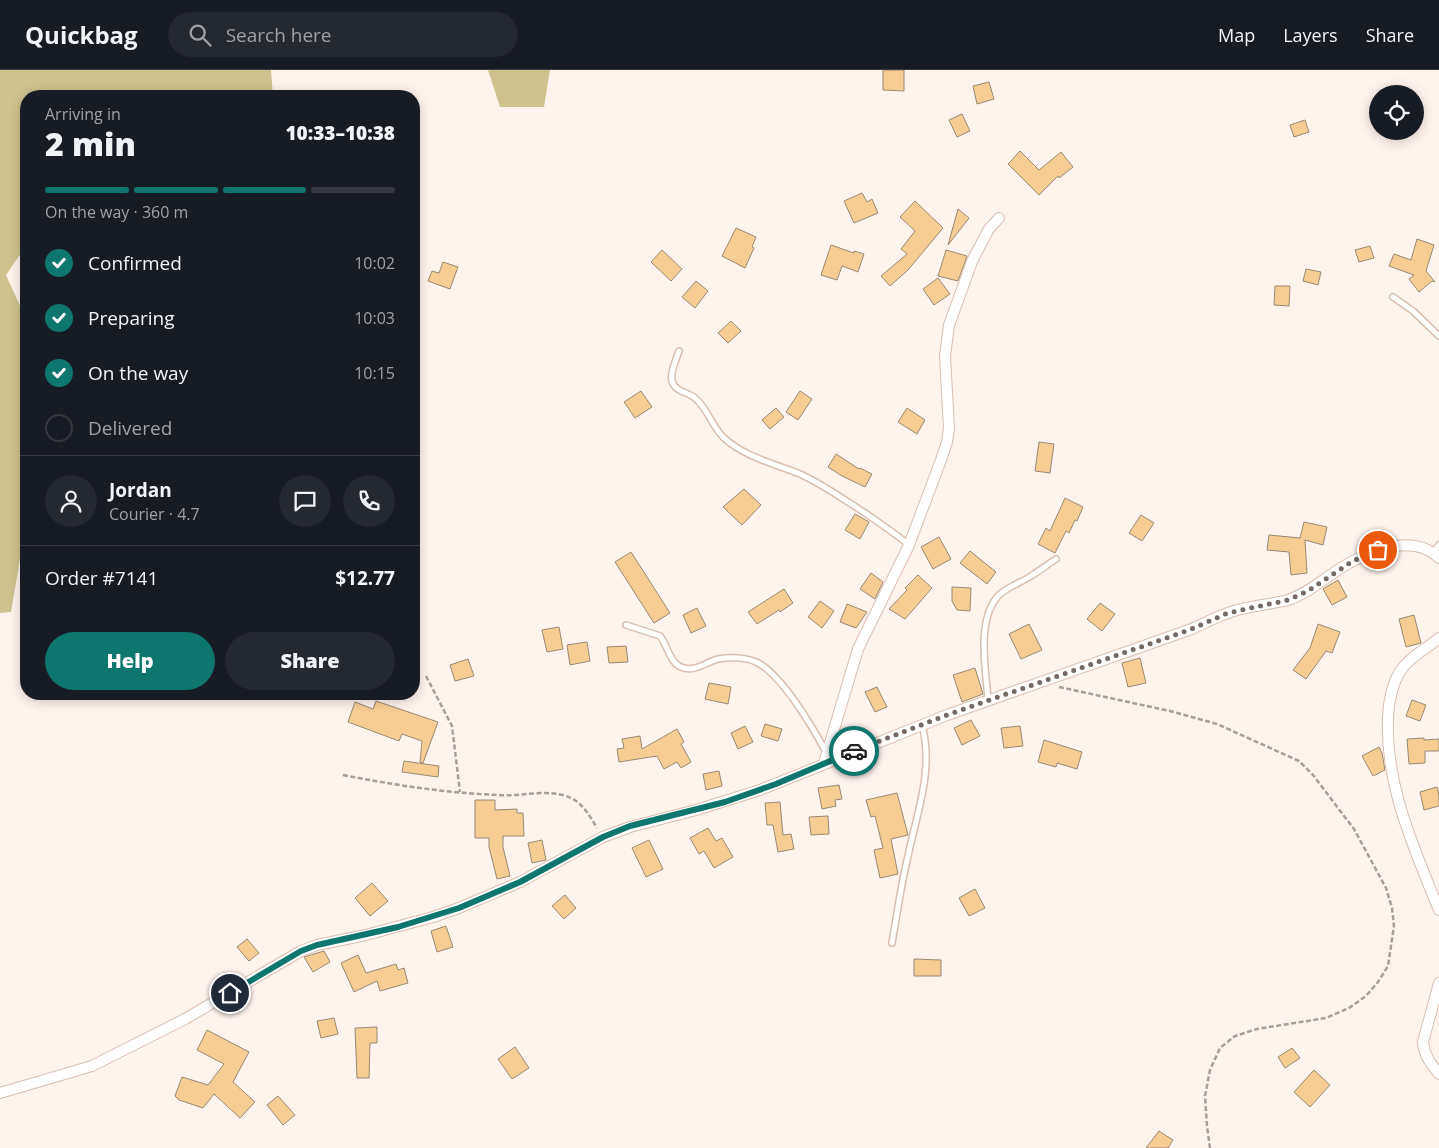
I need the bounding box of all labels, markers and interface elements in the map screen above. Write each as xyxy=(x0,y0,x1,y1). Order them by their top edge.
search box xyxy=(168,12,518,57)
text: Quickbag xyxy=(25,18,138,51)
icon: search xyxy=(186,21,214,49)
text: Search here xyxy=(226,22,332,48)
text: Map xyxy=(1218,23,1255,47)
text: Layers xyxy=(1283,23,1338,47)
text: Share xyxy=(1366,23,1414,47)
map controls xyxy=(1369,85,1424,140)
button: locate xyxy=(1369,85,1424,140)
text: Arriving in xyxy=(45,103,121,125)
text: 10:33–10:38 xyxy=(285,120,395,146)
text: 2 min xyxy=(45,122,136,165)
text: On the way · 360 m xyxy=(45,201,188,223)
icon: check xyxy=(45,249,73,277)
text: Confirmed xyxy=(88,250,182,276)
text: 10:02 xyxy=(354,252,395,274)
icon: check xyxy=(45,304,73,332)
text: Preparing xyxy=(88,305,175,331)
text: 10:03 xyxy=(354,307,395,329)
icon: check xyxy=(45,359,73,387)
text: On the way xyxy=(88,360,188,386)
text: 10:15 xyxy=(354,362,395,384)
text: Delivered xyxy=(88,415,172,441)
button: person xyxy=(45,475,97,527)
button: chat xyxy=(279,475,331,527)
button: phone xyxy=(343,475,395,527)
text: Jordan xyxy=(109,477,172,503)
text: Courier · 4.7 xyxy=(109,503,200,525)
pin xyxy=(1357,529,1399,571)
icon: bag xyxy=(1364,536,1392,564)
text: Order #7141 xyxy=(45,565,158,591)
text: $12.77 xyxy=(335,565,395,591)
button: Help xyxy=(45,632,215,690)
button: Share xyxy=(225,632,395,690)
courier xyxy=(829,726,879,776)
icon: car xyxy=(840,737,868,765)
pin xyxy=(209,972,251,1014)
icon: home xyxy=(216,979,244,1007)

